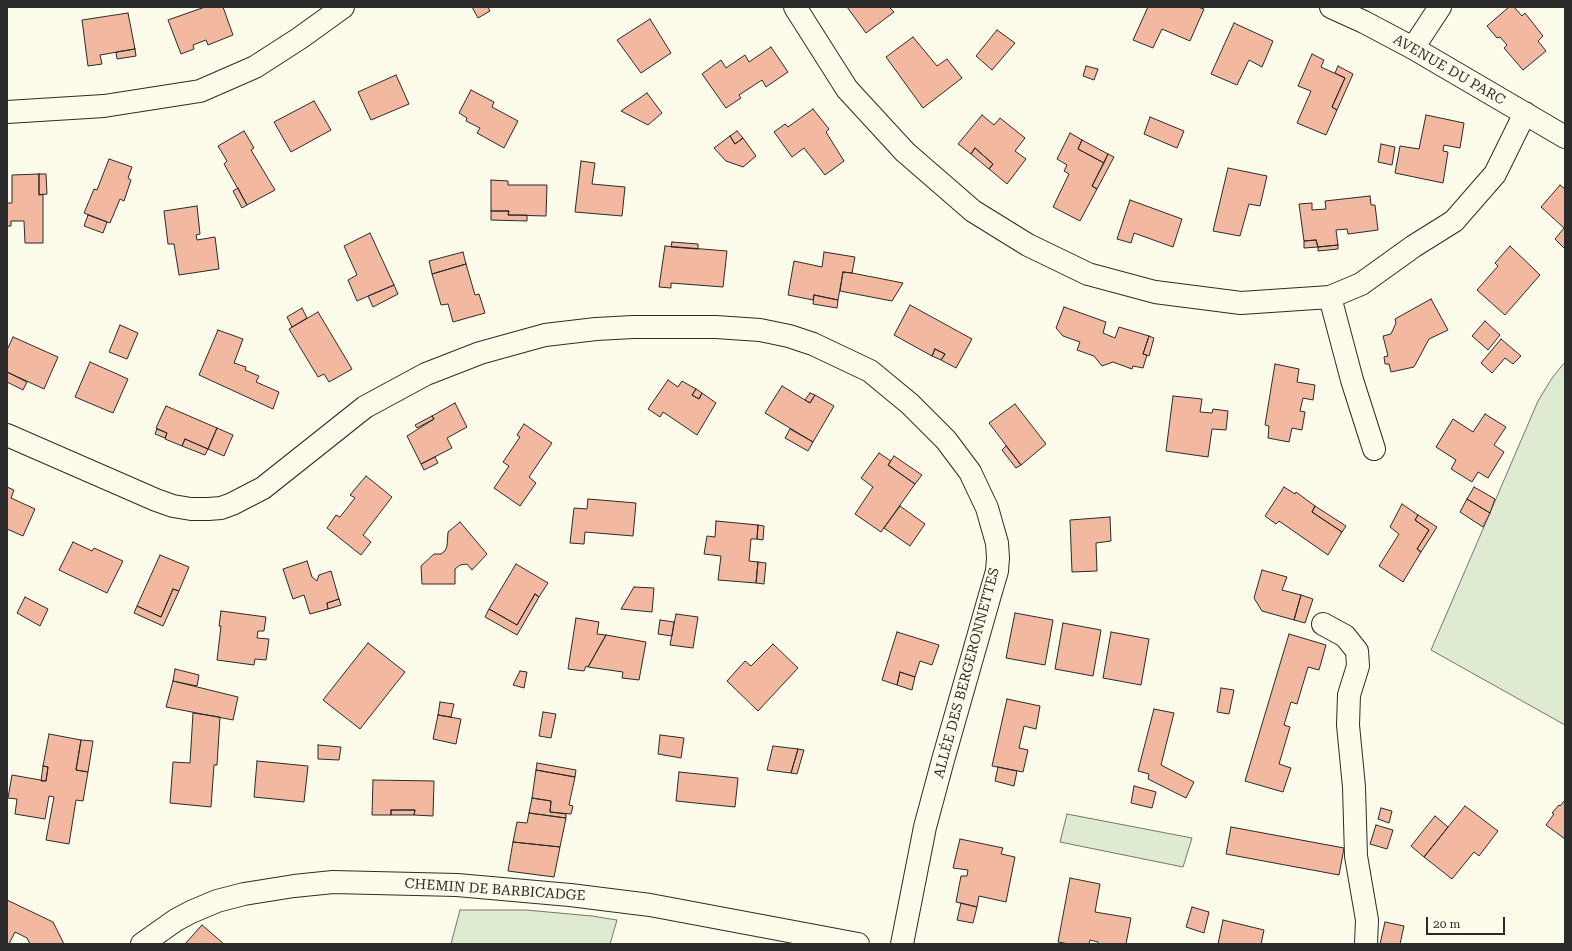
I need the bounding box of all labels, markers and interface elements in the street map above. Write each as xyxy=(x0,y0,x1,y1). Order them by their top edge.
street label: AVENUE DU PARC xyxy=(1390,31,1508,109)
street label: ALLÉE DES BERGERONNETTES xyxy=(931,566,1003,780)
street label: CHEMIN DE BARBICADGE xyxy=(404,875,586,905)
scale bar xyxy=(1428,909,1507,935)
text: 20 m xyxy=(1433,917,1460,931)

